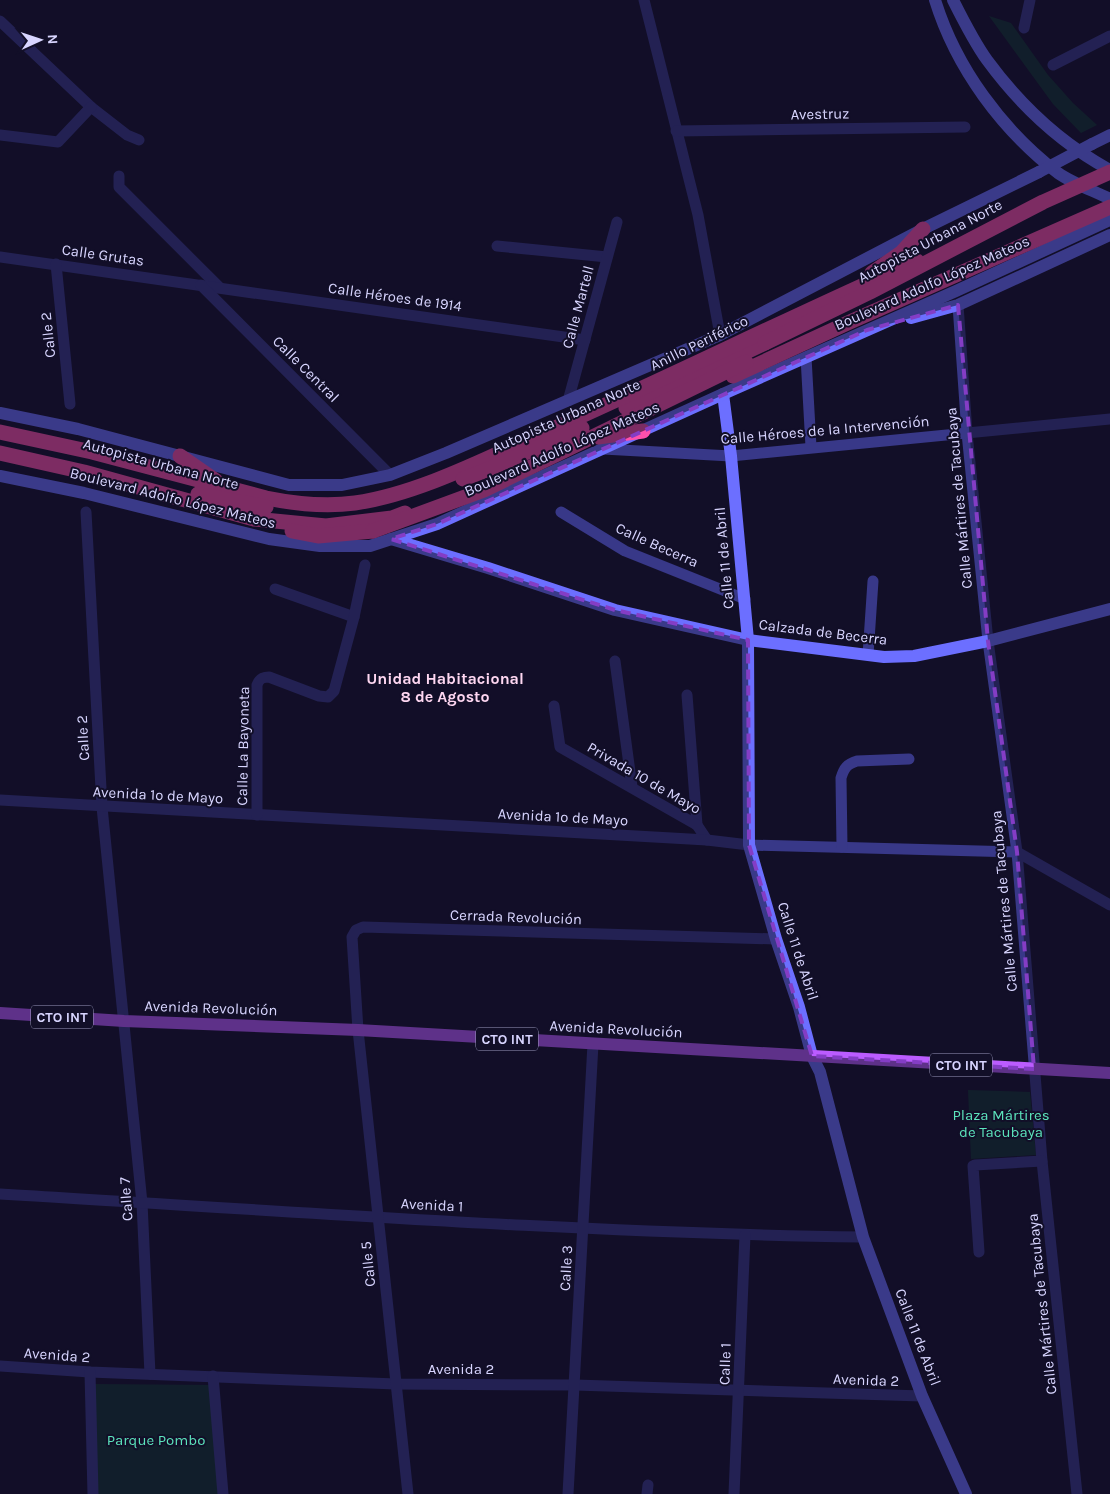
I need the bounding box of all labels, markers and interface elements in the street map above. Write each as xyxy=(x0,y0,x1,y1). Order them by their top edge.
north arrow xyxy=(15,15,65,65)
text: N xyxy=(44,34,61,45)
street label: Avestruz xyxy=(791,104,849,124)
street label: Autopista Urbana Norte xyxy=(855,195,1005,287)
street label: Boulevard Adolfo López Mateos xyxy=(832,232,1032,334)
street label: Calle Grutas xyxy=(61,240,145,270)
street label: Calle Martell xyxy=(558,263,598,351)
street label: Calle Héroes de 1914 xyxy=(327,279,464,315)
street label: Calle 2 xyxy=(37,311,59,359)
street label: Anillo Periférico xyxy=(647,311,751,375)
street label: Calle Central xyxy=(269,332,343,406)
street label: Autopista Urbana Norte xyxy=(489,375,643,457)
street label: Boulevard Adolfo López Mateos xyxy=(462,398,662,500)
street label: Calle Mártires de Tacubaya xyxy=(942,407,976,589)
street label: Calle Héroes de la Intervención xyxy=(720,412,930,448)
street label: Autopista Urbana Norte xyxy=(81,435,241,493)
street label: Boulevard Adolfo López Mateos xyxy=(68,464,278,532)
street label: Calle 11 de Abril xyxy=(711,506,737,610)
street label: Calle Becerra xyxy=(613,519,701,571)
street label: Calzada de Becerra xyxy=(758,615,888,649)
district label: Unidad Habitacional 8 de Agosto xyxy=(366,669,524,706)
street label: Calle La Bayoneta xyxy=(233,686,253,806)
street label: Calle 2 xyxy=(73,715,93,761)
street label: Privada 10 de Mayo xyxy=(584,738,704,818)
street label: Avenida 1º de Mayo xyxy=(92,783,224,807)
street label: Avenida 1º de Mayo xyxy=(497,805,629,829)
street label: Calle Mártires de Tacubaya xyxy=(987,810,1021,992)
street label: Calle 11 de Abril xyxy=(774,900,822,1002)
street label: Cerrada Revolución xyxy=(450,906,582,928)
street label: Avenida Revolución xyxy=(144,997,278,1019)
road number: CTO INT xyxy=(31,1006,93,1028)
street label: Avenida Revolución xyxy=(549,1017,683,1041)
road number: CTO INT xyxy=(476,1028,538,1050)
road number: CTO INT xyxy=(930,1054,992,1076)
park label: Plaza Mártires de Tacubaya xyxy=(952,1106,1050,1141)
street label: Calle 7 xyxy=(115,1176,137,1222)
street label: Avenida 1 xyxy=(400,1194,464,1216)
street label: Calle Mártires de Tacubaya xyxy=(1024,1213,1060,1395)
street label: Calle 5 xyxy=(357,1240,379,1288)
street label: Calle 3 xyxy=(556,1245,576,1291)
street label: Calle 11 de Abril xyxy=(891,1286,945,1388)
street label: Calle 1 xyxy=(715,1343,735,1385)
street label: Avenida 2 xyxy=(23,1344,91,1366)
street label: Avenida 2 xyxy=(428,1360,494,1378)
street label: Avenida 2 xyxy=(832,1370,900,1390)
park label: Parque Pombo xyxy=(107,1431,205,1449)

